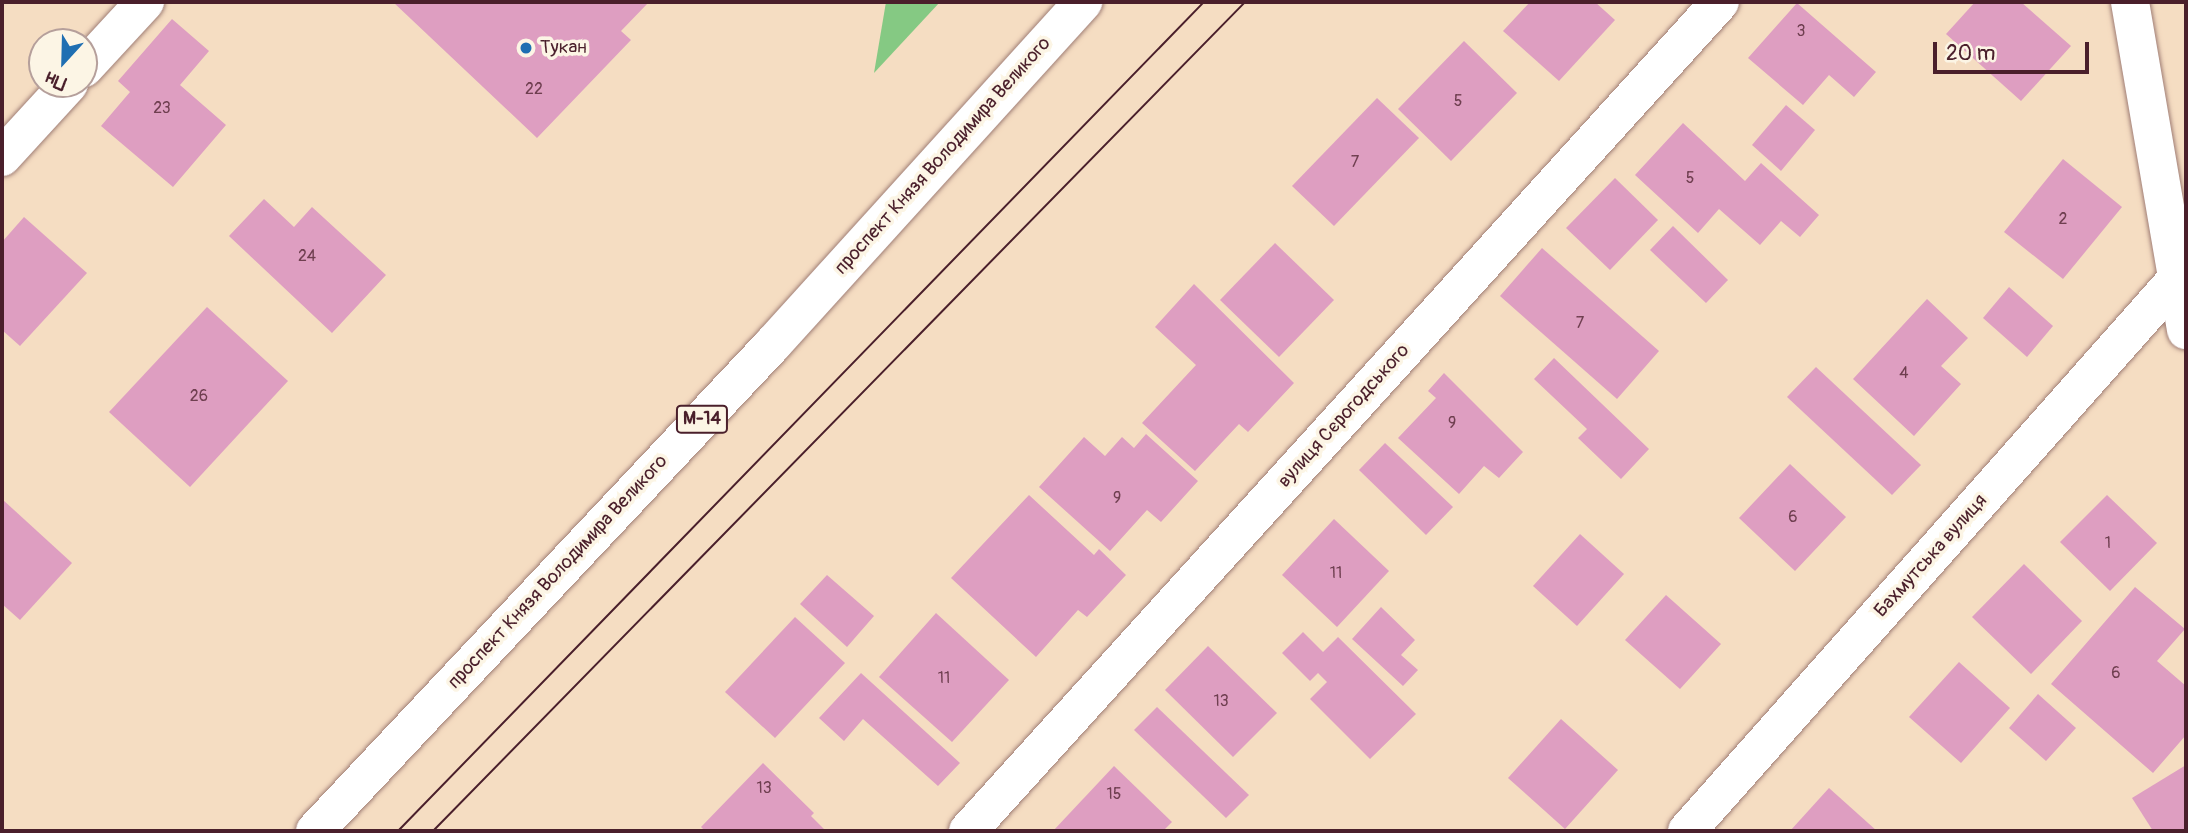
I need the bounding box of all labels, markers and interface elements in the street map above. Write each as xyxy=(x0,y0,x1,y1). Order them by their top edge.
house number: 3 xyxy=(1797,21,1805,41)
north arrow xyxy=(28,28,98,98)
scale bar xyxy=(1936,28,2092,72)
street label: проспект Князя Володимира Великого xyxy=(830,33,1056,279)
place label: Тукан xyxy=(540,37,587,59)
marker: Тукан xyxy=(518,40,534,56)
text: 20 m xyxy=(1946,40,1995,67)
text: Пн xyxy=(42,66,70,96)
house number: 22 xyxy=(525,79,543,99)
house number: 5 xyxy=(1454,91,1462,111)
house number: 23 xyxy=(153,98,171,118)
house number: 7 xyxy=(1351,152,1359,172)
house number: 5 xyxy=(1686,168,1694,188)
house number: 2 xyxy=(2059,209,2067,229)
house number: 24 xyxy=(298,246,316,266)
house number: 7 xyxy=(1576,313,1584,333)
street label: вулиця Сєрогодського xyxy=(1274,340,1414,492)
house number: 4 xyxy=(1899,363,1909,383)
house number: 26 xyxy=(190,386,208,406)
road number: М-14 xyxy=(676,404,728,433)
house number: 9 xyxy=(1448,413,1456,433)
street label: проспект Князя Володимира Великого xyxy=(443,450,673,694)
house number: 9 xyxy=(1113,488,1121,508)
street label: Бахмутська вулиця xyxy=(1870,490,1992,622)
house number: 6 xyxy=(1788,507,1798,527)
house number: 1 xyxy=(2105,533,2111,553)
house number: 11 xyxy=(1330,563,1342,583)
house number: 6 xyxy=(2111,663,2121,683)
house number: 11 xyxy=(938,668,950,688)
house number: 13 xyxy=(1213,691,1229,711)
house number: 13 xyxy=(756,778,772,798)
house number: 15 xyxy=(1107,784,1121,804)

